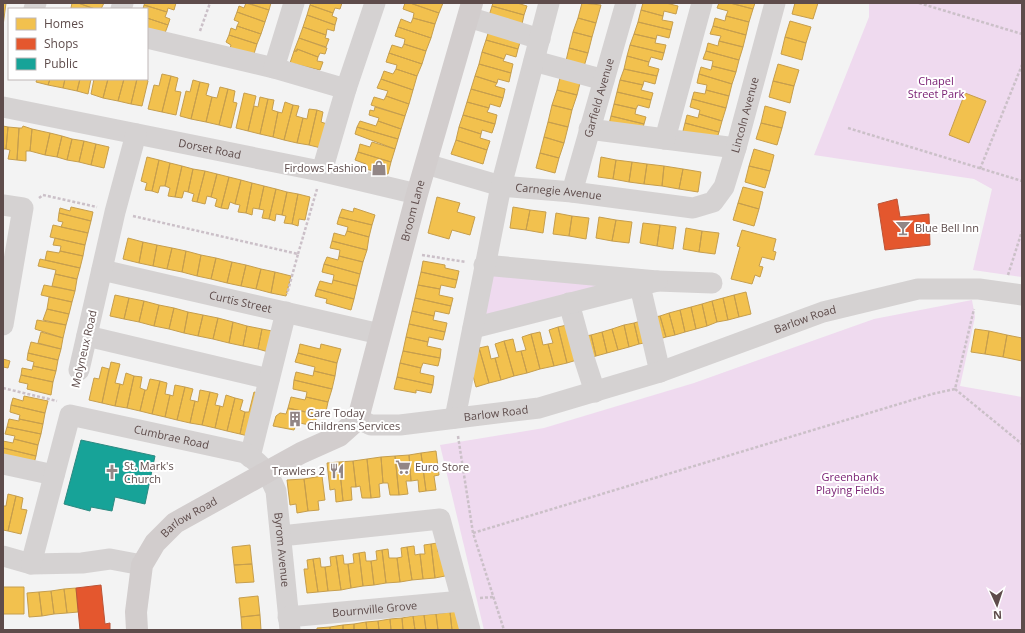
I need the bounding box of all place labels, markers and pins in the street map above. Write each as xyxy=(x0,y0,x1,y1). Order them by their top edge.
shop icon: Firdows Fashion xyxy=(370,159,388,177)
place label: Firdows Fashion xyxy=(284,160,367,175)
bar icon: Blue Bell Inn xyxy=(894,219,912,237)
place label: Blue Bell Inn xyxy=(915,220,979,235)
place label: Care Today Childrens Services xyxy=(307,405,400,433)
building icon: Care Today Childrens Services xyxy=(286,410,304,428)
place label: St. Mark's Church xyxy=(124,458,174,486)
supermarket icon: Euro Store xyxy=(394,458,412,476)
place label: Euro Store xyxy=(415,459,469,474)
restaurant icon: Trawlers 2 xyxy=(328,462,346,480)
church icon: St. Mark's Church xyxy=(103,463,121,481)
place label: Trawlers 2 xyxy=(272,463,325,478)

